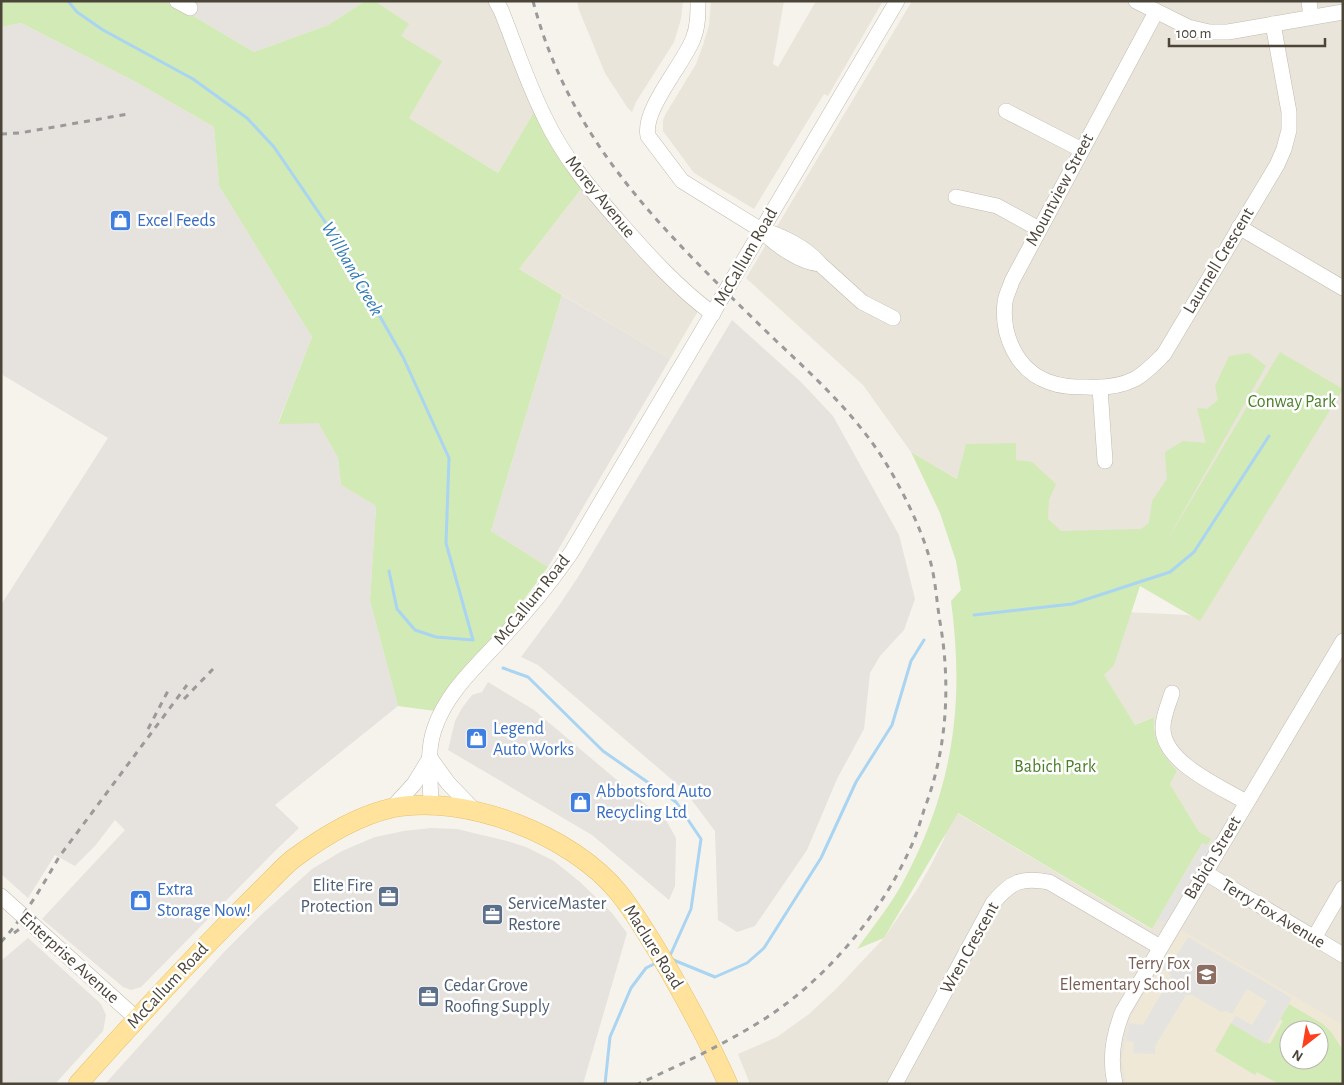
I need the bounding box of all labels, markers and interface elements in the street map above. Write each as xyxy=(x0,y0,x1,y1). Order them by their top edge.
scale bar xyxy=(1169,15,1325,47)
text: 100 m xyxy=(1176,26,1211,41)
street label: Mountview Street xyxy=(1023,131,1097,249)
street label: Morey Avenue xyxy=(562,153,638,241)
street label: McCallum Road xyxy=(711,205,781,309)
street label: Laurnell Crescent xyxy=(1180,205,1258,317)
shop icon: Excel Feeds xyxy=(109,209,133,233)
place label: Excel Feeds xyxy=(137,212,216,230)
water label: Willband Creek xyxy=(318,219,387,319)
park label: Conway Park xyxy=(1248,393,1337,411)
street label: McCallum Road xyxy=(491,552,573,648)
place label: Legend Auto Works xyxy=(493,720,574,759)
shop icon: Legend Auto Works xyxy=(465,727,489,751)
park label: Babich Park xyxy=(1014,758,1097,776)
place label: Abbotsford Auto Recycling Ltd xyxy=(596,783,712,822)
shop icon: Abbotsford Auto Recycling Ltd xyxy=(568,790,592,814)
street label: Babich Street xyxy=(1181,813,1245,903)
street label: Terry Fox Avenue xyxy=(1218,876,1328,952)
place label: Elite Fire Protection xyxy=(300,877,373,916)
place label: Extra Storage Now! xyxy=(157,881,251,920)
office icon: Elite Fire Protection xyxy=(377,884,401,908)
shop icon: Extra Storage Now! xyxy=(129,888,153,912)
place label: ServiceMaster Restore xyxy=(508,895,606,934)
street label: Wren Crescent xyxy=(937,899,1003,997)
office icon: ServiceMaster Restore xyxy=(480,902,504,926)
street label: Maclure Road xyxy=(620,902,686,992)
street label: Enterprise Avenue xyxy=(16,909,122,1007)
street label: McCallum Road xyxy=(124,940,212,1032)
place label: Terry Fox Elementary School xyxy=(1060,955,1190,994)
school or university icon: Terry Fox Elementary School xyxy=(1194,962,1218,986)
place label: Cedar Grove Roofing Supply xyxy=(444,977,550,1016)
office icon: Cedar Grove Roofing Supply xyxy=(416,984,440,1008)
north arrow xyxy=(1279,1020,1329,1070)
text: N xyxy=(1290,1047,1306,1064)

